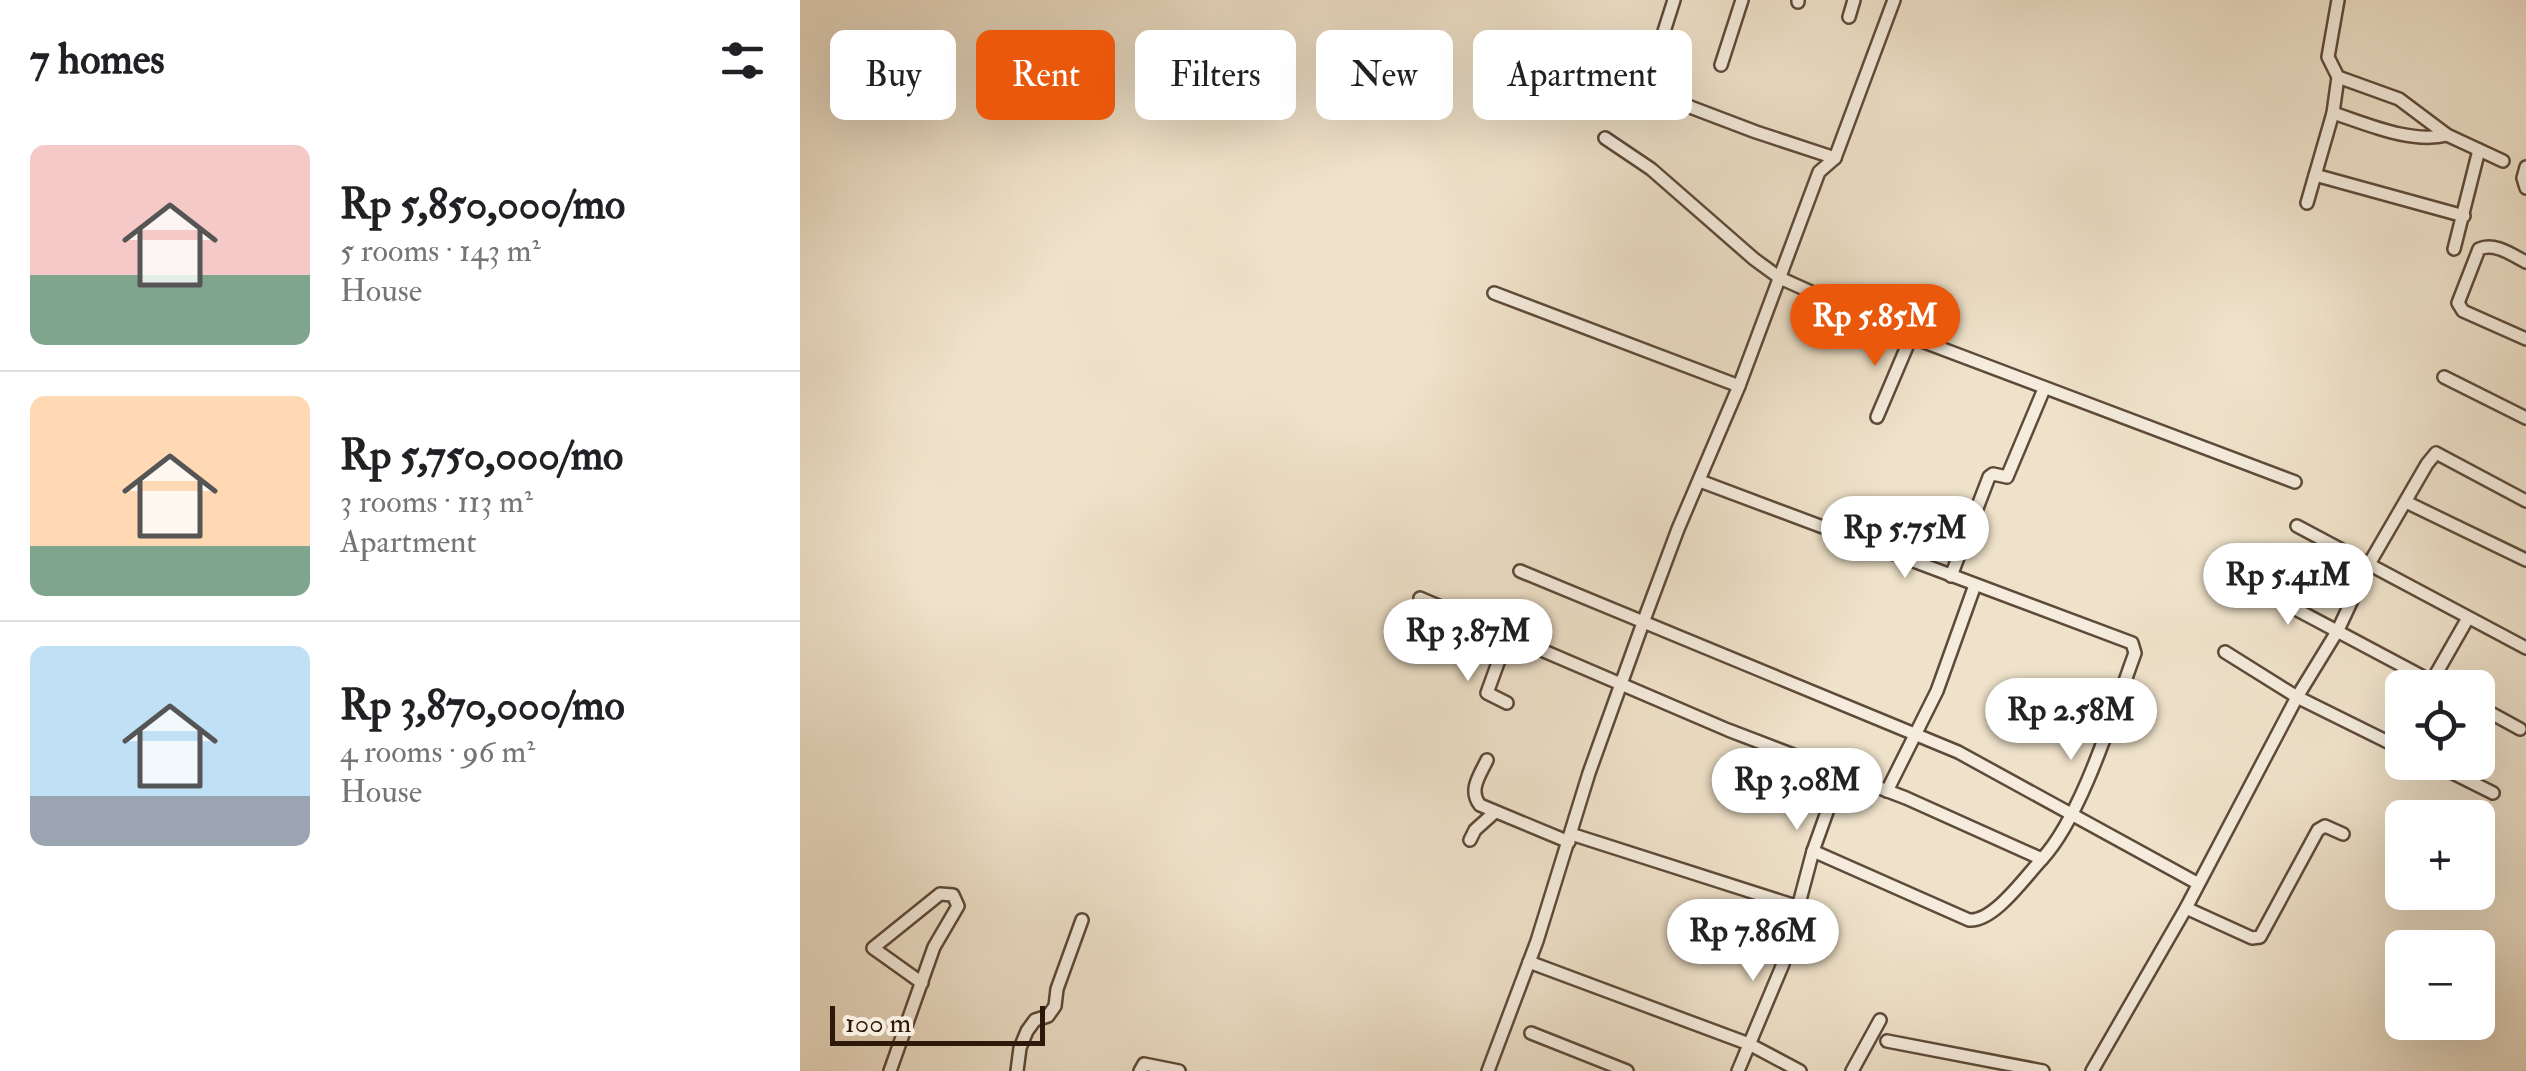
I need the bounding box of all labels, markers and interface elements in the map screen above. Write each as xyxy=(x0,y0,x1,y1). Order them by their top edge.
chip: Buy xyxy=(830,30,956,120)
chip: Rent xyxy=(976,30,1115,120)
chip: Filters xyxy=(1135,30,1296,120)
chip: New xyxy=(1316,30,1453,120)
chip: Apartment xyxy=(1473,30,1692,120)
icon: filters xyxy=(715,33,770,88)
text: 7 homes xyxy=(30,34,165,86)
text: Rp 5,850,000/mo xyxy=(340,179,625,231)
icon: home xyxy=(110,185,230,305)
text: 5 rooms · 143 m² xyxy=(340,231,541,271)
text: House xyxy=(340,271,422,311)
pin: Rp 5.85M xyxy=(1772,284,1978,369)
text: Rp 5.85M xyxy=(1812,296,1938,336)
text: Rp 5,750,000/mo xyxy=(340,430,623,482)
icon: home xyxy=(110,436,230,556)
text: 3 rooms · 113 m² xyxy=(340,482,533,522)
pin: Rp 5.75M xyxy=(1802,496,2008,581)
text: Rp 5.75M xyxy=(1843,508,1967,548)
text: Apartment xyxy=(340,522,477,562)
pin: Rp 5.41M xyxy=(2185,543,2391,628)
text: Rp 5.41M xyxy=(2225,555,2351,595)
pin: Rp 3.87M xyxy=(1365,599,1571,684)
text: Rp 3.87M xyxy=(1406,611,1530,651)
map controls xyxy=(2385,670,2495,1040)
button: locate xyxy=(2385,670,2495,780)
pin: Rp 2.58M xyxy=(1968,678,2174,763)
text: Rp 3,870,000/mo xyxy=(340,680,625,732)
icon: home xyxy=(110,686,230,806)
text: Rp 2.58M xyxy=(2007,690,2135,730)
text: 4 rooms · 96 m² xyxy=(340,732,535,772)
pin: Rp 3.08M xyxy=(1694,748,1900,833)
text: Rp 3.08M xyxy=(1734,760,1860,800)
text: House xyxy=(340,772,422,812)
button: + xyxy=(2385,800,2495,910)
pin: Rp 7.86M xyxy=(1650,899,1856,984)
text: Rp 7.86M xyxy=(1689,911,1817,951)
button: − xyxy=(2385,930,2495,1040)
scale bar xyxy=(830,1001,1045,1046)
text: 100 m xyxy=(845,1006,911,1041)

